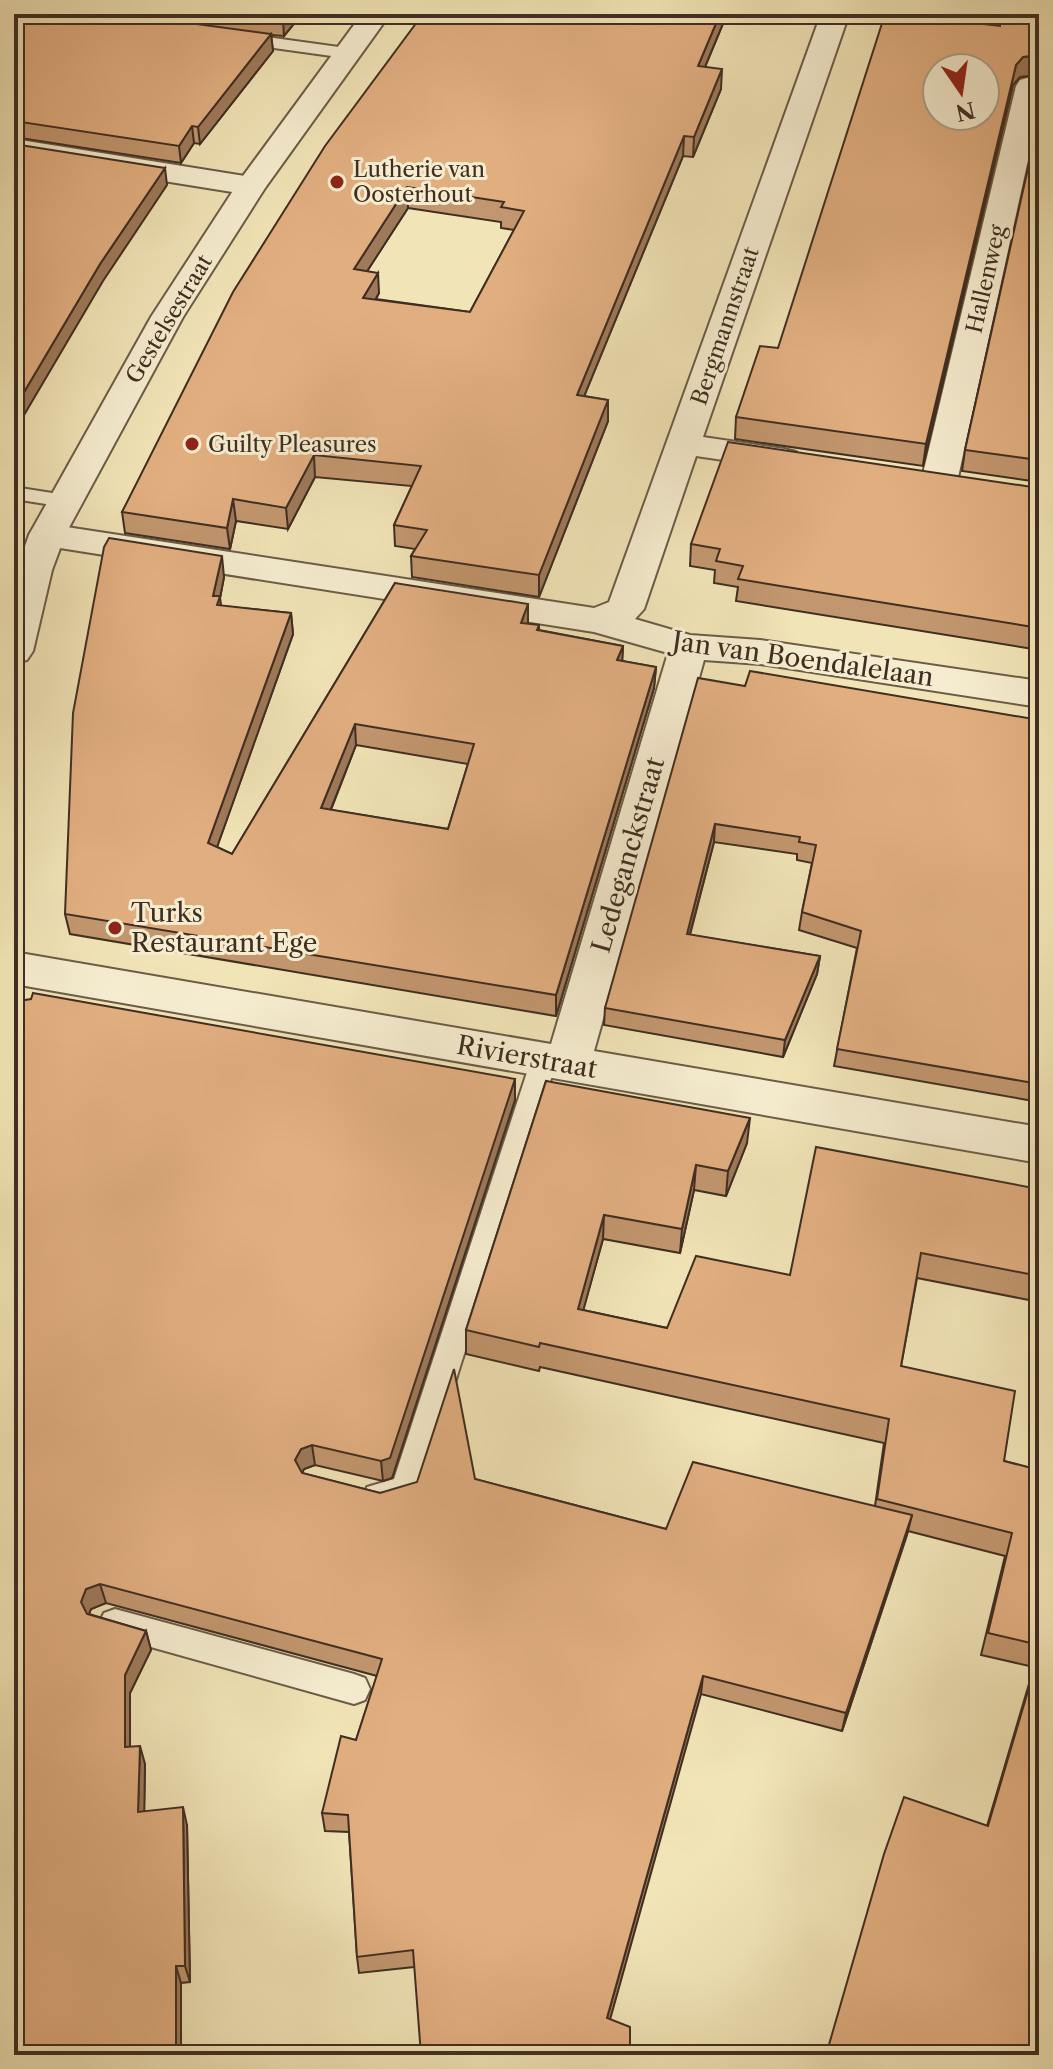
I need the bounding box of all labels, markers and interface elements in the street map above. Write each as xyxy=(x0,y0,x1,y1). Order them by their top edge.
north arrow xyxy=(921,52,1001,132)
text: N xyxy=(953,96,978,126)
place label: Lutherie van Oosterhout xyxy=(353,156,485,208)
marker: Lutherie van Oosterhout xyxy=(328,173,346,191)
street label: Hallenweg xyxy=(960,222,1012,336)
street label: Bergmannstraat xyxy=(685,243,765,409)
street label: Gestelsestraat xyxy=(120,250,218,388)
place label: Guilty Pleasures xyxy=(208,431,377,458)
marker: Guilty Pleasures xyxy=(183,435,201,453)
street label: Jan van Boendalelaan xyxy=(666,624,936,693)
street label: Ledeganckstraat xyxy=(585,753,671,957)
place label: Turks Restaurant Ege xyxy=(131,897,317,959)
marker: Turks Restaurant Ege xyxy=(106,919,124,937)
street label: Rivierstraat xyxy=(454,1029,600,1085)

